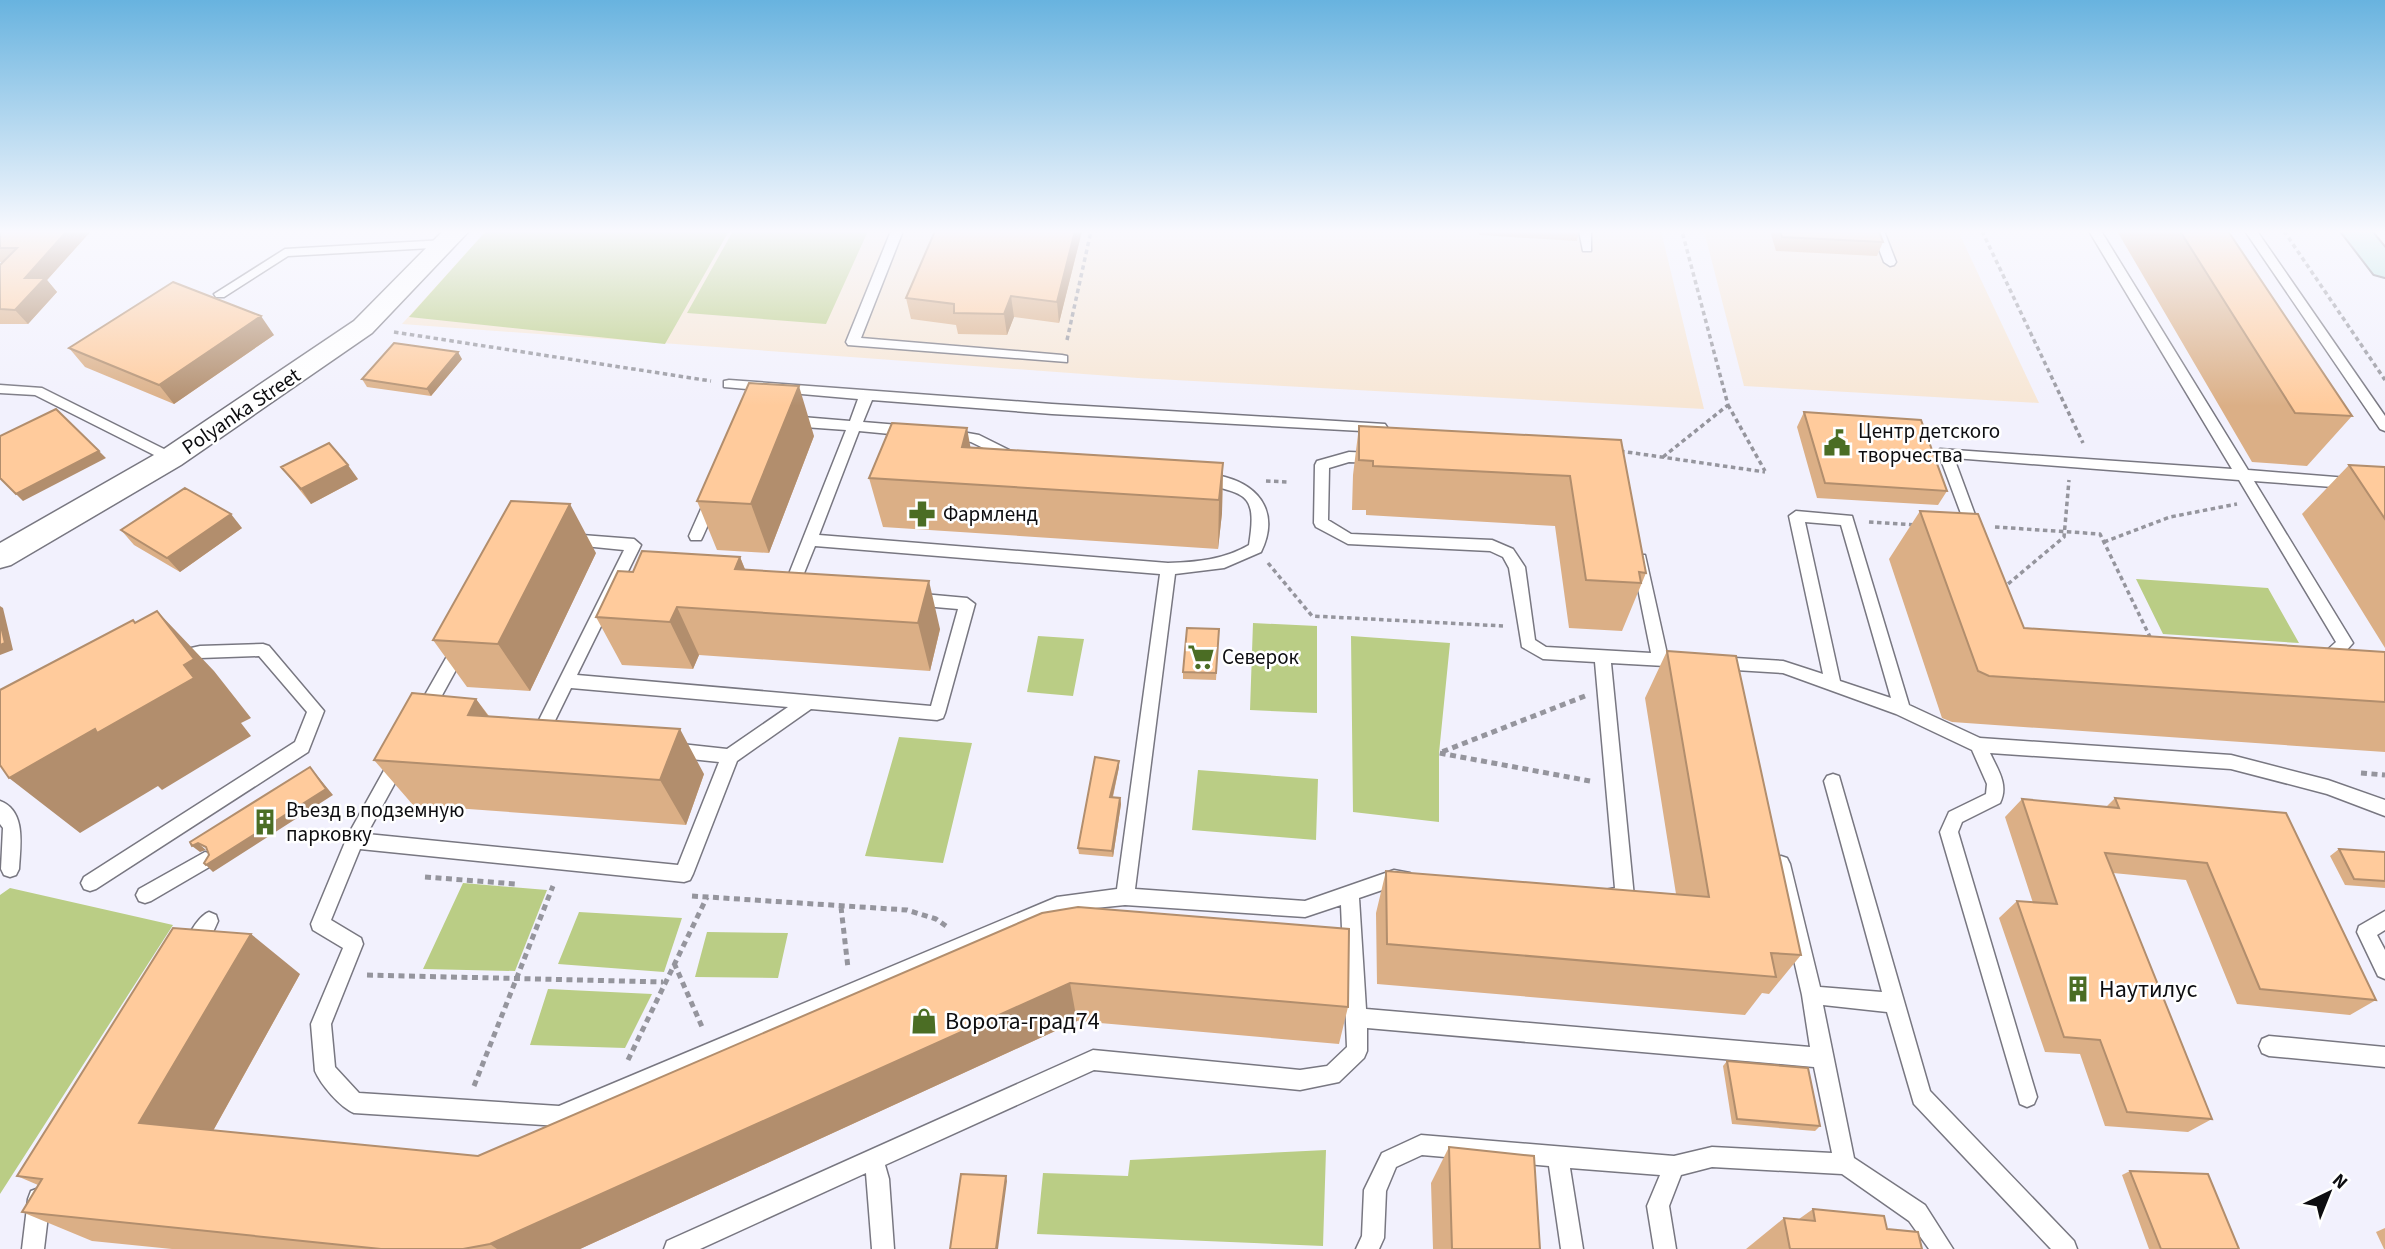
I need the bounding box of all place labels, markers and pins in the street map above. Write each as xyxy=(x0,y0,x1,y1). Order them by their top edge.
place label: Центр детского творчества xyxy=(1858,416,2000,470)
public building icon: Центр детского творчества xyxy=(1822,428,1852,458)
pharmacy icon: Фармленд xyxy=(907,499,937,529)
place label: Фармленд xyxy=(943,499,1038,529)
supermarket icon: Северок xyxy=(1186,642,1216,672)
place label: Северок xyxy=(1222,642,1300,672)
place label: Въезд в подземную парковку xyxy=(286,795,465,849)
building icon: Въезд в подземную парковку xyxy=(250,807,280,837)
place label: Наутилус xyxy=(2099,972,2197,1007)
building icon: Наутилус xyxy=(2063,974,2093,1004)
place label: Ворота-град74 xyxy=(945,1004,1100,1039)
shop icon: Ворота-град74 xyxy=(909,1006,939,1036)

